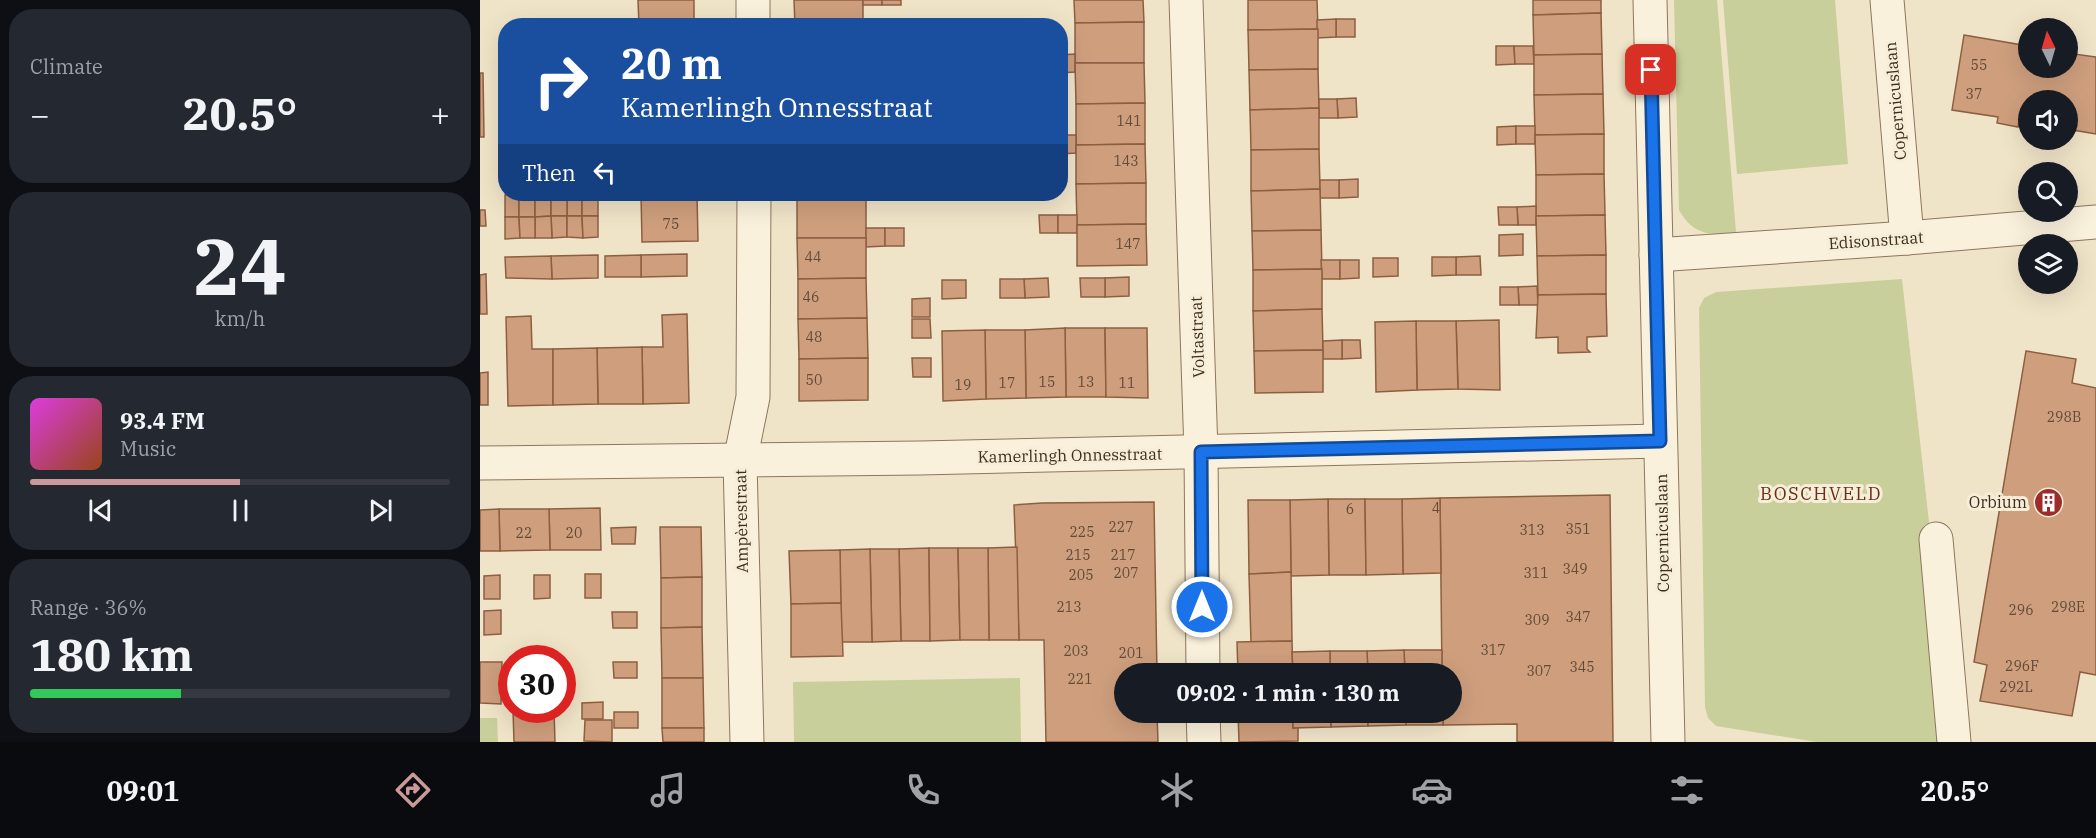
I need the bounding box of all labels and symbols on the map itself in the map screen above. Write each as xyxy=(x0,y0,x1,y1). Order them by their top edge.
north arrow xyxy=(2018,18,2078,78)
street label: Copernicuslaan xyxy=(1880,41,1910,161)
pin xyxy=(1625,44,1676,95)
house number: 55 xyxy=(1971,56,1987,74)
house number: 37 xyxy=(1966,85,1982,103)
house number: 141 xyxy=(1116,112,1142,130)
house number: 143 xyxy=(1113,152,1139,170)
house number: 75 xyxy=(663,215,679,233)
street label: Edisonstraat xyxy=(1828,227,1925,253)
house number: 147 xyxy=(1115,235,1141,253)
house number: 44 xyxy=(805,248,821,266)
house number: 46 xyxy=(803,288,819,306)
street label: Voltastraat xyxy=(1186,296,1208,378)
house number: 48 xyxy=(806,328,822,346)
house number: 50 xyxy=(806,371,822,389)
house number: 15 xyxy=(1039,373,1055,391)
house number: 13 xyxy=(1078,373,1094,391)
house number: 17 xyxy=(999,374,1015,392)
house number: 11 xyxy=(1119,374,1135,392)
house number: 19 xyxy=(955,376,971,394)
house number: 298B xyxy=(2047,408,2081,426)
street label: Kamerlingh Onnesstraat xyxy=(977,443,1163,467)
street label: Ampèrestraat xyxy=(730,469,752,573)
street label: Copernicuslaan xyxy=(1651,474,1673,592)
district label: BOSCHVELD xyxy=(1760,482,1882,505)
building icon: Orbium xyxy=(2032,486,2064,518)
place label: Orbium xyxy=(1969,492,2027,512)
house number: 4 xyxy=(1432,499,1440,517)
house number: 6 xyxy=(1346,500,1354,518)
house number: 227 xyxy=(1108,518,1134,536)
house number: 351 xyxy=(1565,520,1591,538)
house number: 313 xyxy=(1519,521,1545,539)
house number: 225 xyxy=(1069,523,1095,541)
house number: 22 xyxy=(516,524,532,542)
house number: 20 xyxy=(566,524,582,542)
house number: 215 xyxy=(1065,546,1091,564)
house number: 217 xyxy=(1110,546,1136,564)
house number: 349 xyxy=(1562,560,1588,578)
house number: 207 xyxy=(1113,564,1139,582)
house number: 311 xyxy=(1523,564,1549,582)
house number: 205 xyxy=(1068,566,1094,584)
position arrow xyxy=(1170,575,1234,639)
house number: 213 xyxy=(1056,598,1082,616)
house number: 298E xyxy=(2051,598,2085,616)
house number: 296 xyxy=(2008,601,2034,619)
house number: 347 xyxy=(1565,608,1591,626)
house number: 309 xyxy=(1524,611,1550,629)
house number: 317 xyxy=(1480,641,1506,659)
house number: 203 xyxy=(1063,642,1089,660)
house number: 201 xyxy=(1118,644,1144,662)
speed limit sign: 30 xyxy=(498,645,576,723)
house number: 296F xyxy=(2005,657,2039,675)
house number: 345 xyxy=(1569,658,1595,676)
house number: 307 xyxy=(1526,662,1552,680)
house number: 221 xyxy=(1067,670,1093,688)
house number: 292L xyxy=(1999,678,2033,696)

